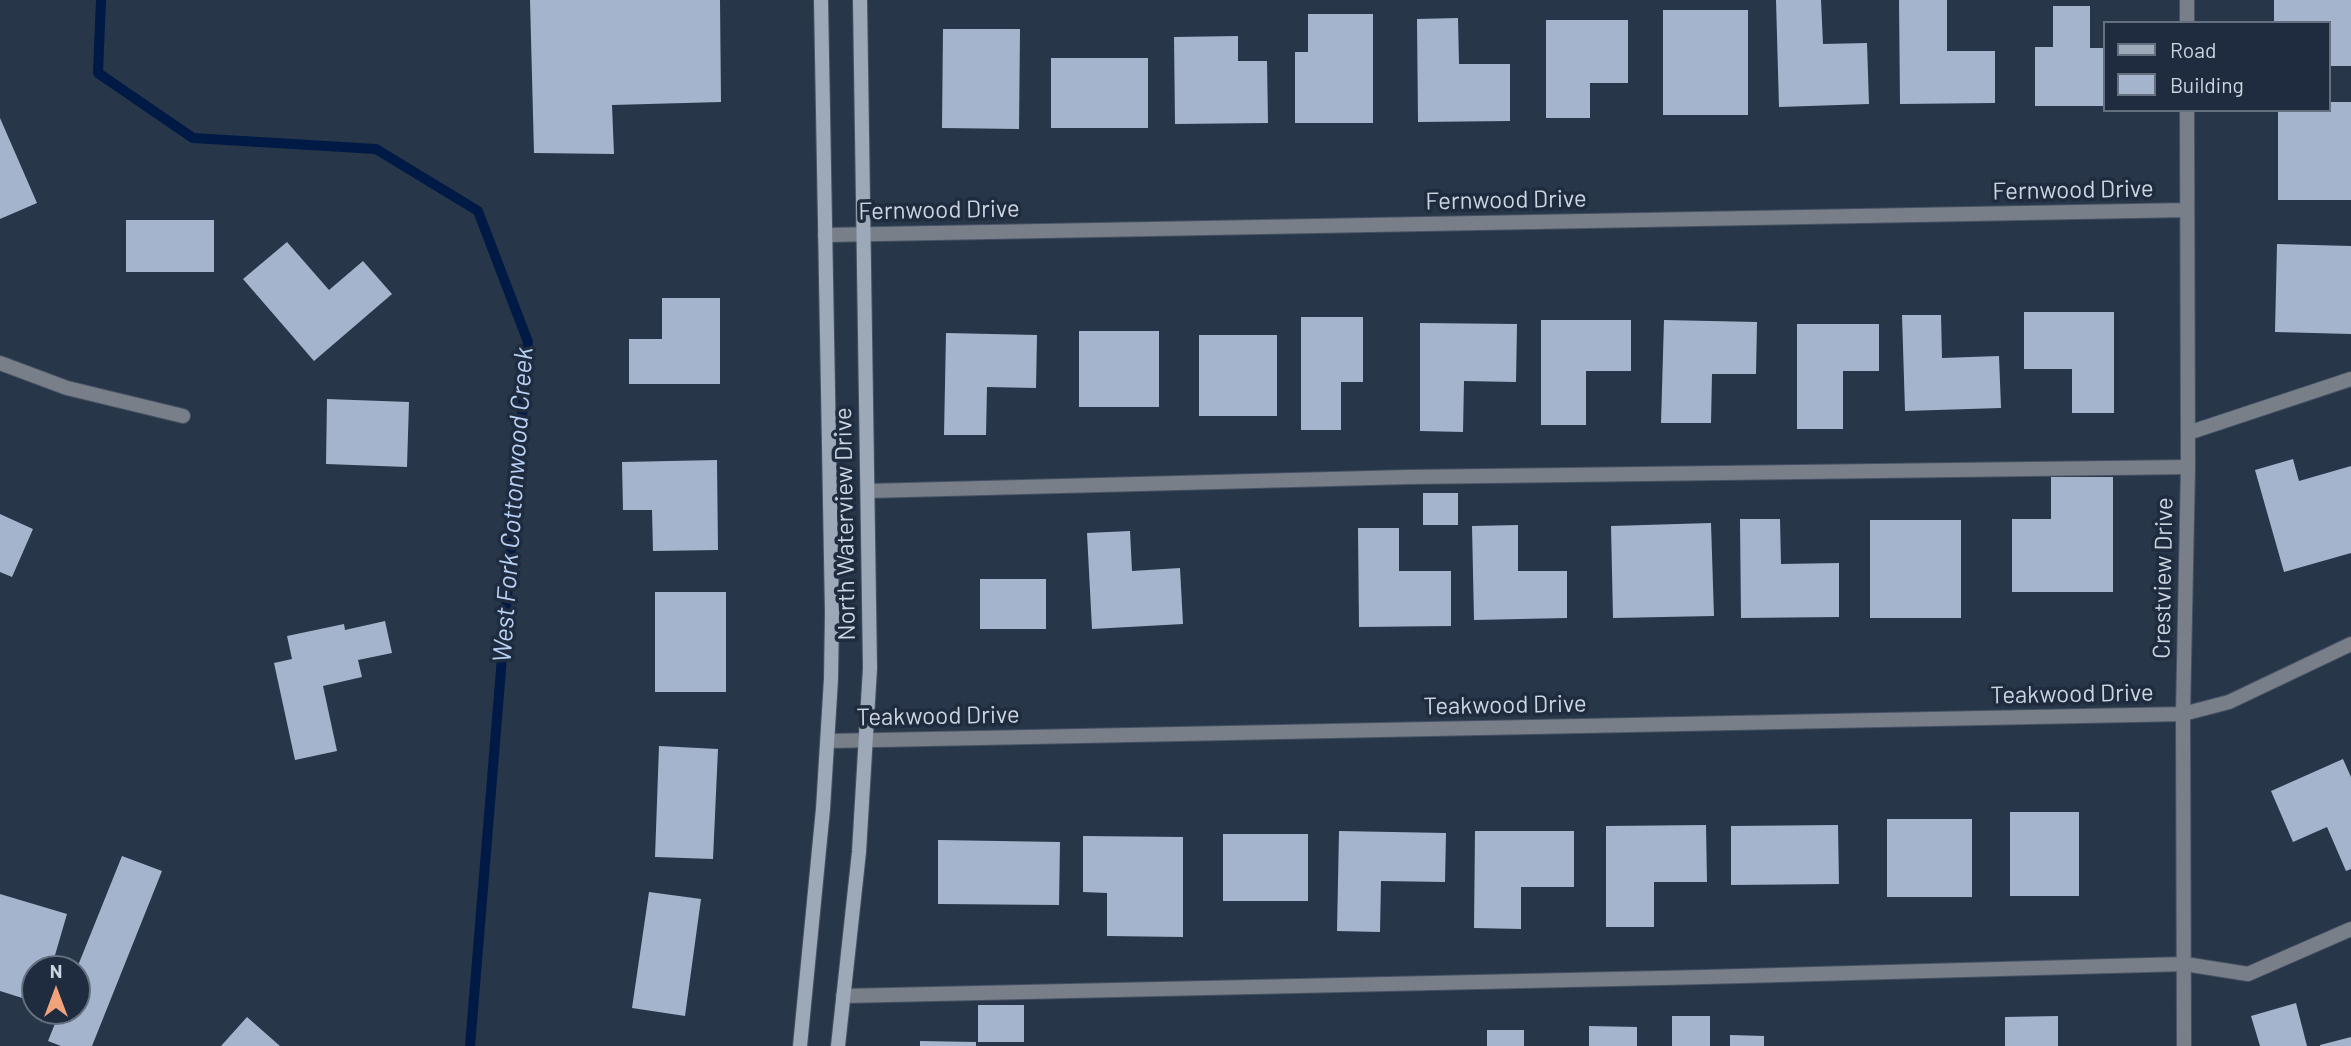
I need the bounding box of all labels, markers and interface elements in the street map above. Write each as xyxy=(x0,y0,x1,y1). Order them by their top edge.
legend xyxy=(2102,21,2330,112)
text: Road xyxy=(2170,37,2216,62)
text: Building xyxy=(2170,72,2244,97)
street label: Fernwood Drive xyxy=(1992,174,2154,206)
street label: Fernwood Drive xyxy=(1425,184,1587,216)
street label: Fernwood Drive xyxy=(858,194,1020,226)
water label: West Fork Cottonwood Creek xyxy=(486,346,540,664)
street label: North Waterview Drive xyxy=(829,407,861,641)
street label: Crestview Drive xyxy=(2147,497,2179,659)
street label: Teakwood Drive xyxy=(1990,678,2154,710)
street label: Teakwood Drive xyxy=(1423,689,1587,721)
street label: Teakwood Drive xyxy=(856,700,1020,732)
north arrow xyxy=(21,955,91,1025)
text: N xyxy=(50,959,62,982)

